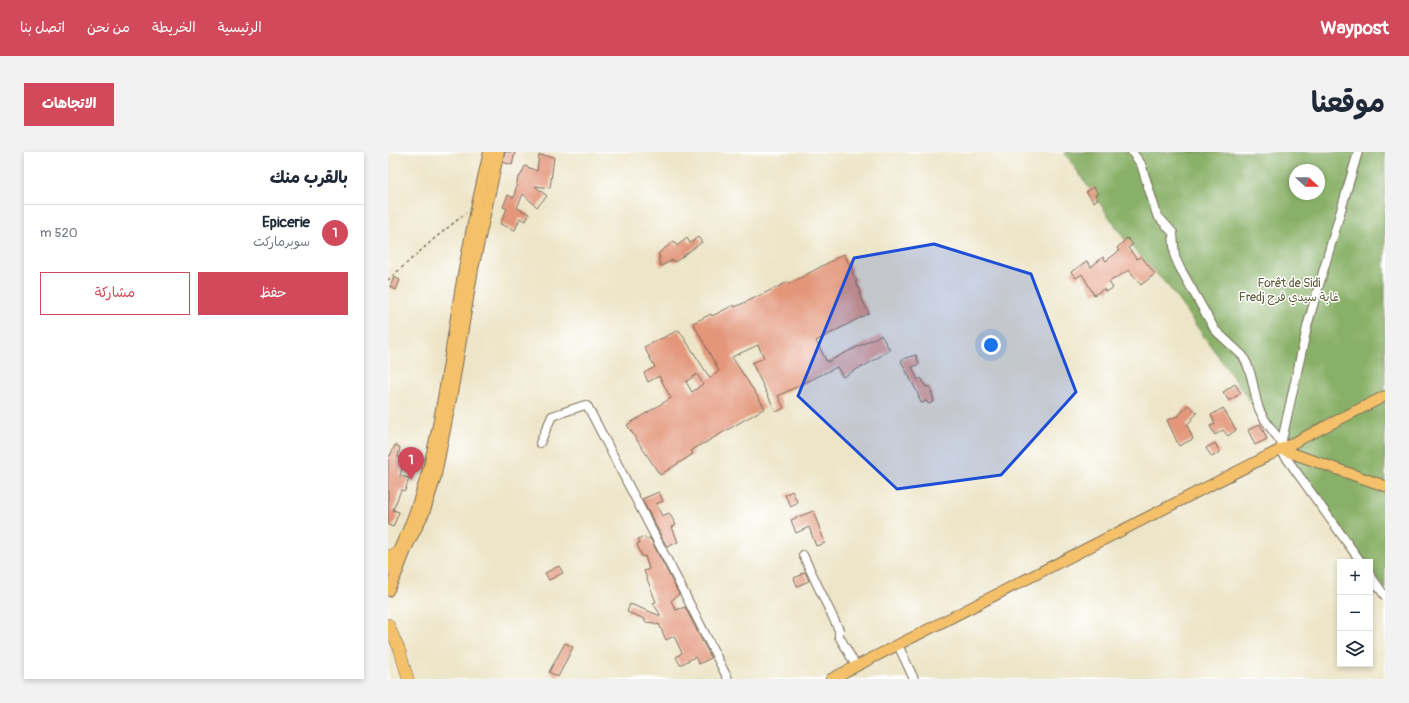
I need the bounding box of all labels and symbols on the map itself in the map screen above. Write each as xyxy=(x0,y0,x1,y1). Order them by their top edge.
north arrow xyxy=(1289,164,1325,200)
park label: Forêt de Sidi Fredj غابة سيدي فرج xyxy=(1239,276,1339,306)
your location xyxy=(981,335,1001,355)
pin: 1 xyxy=(398,447,424,480)

